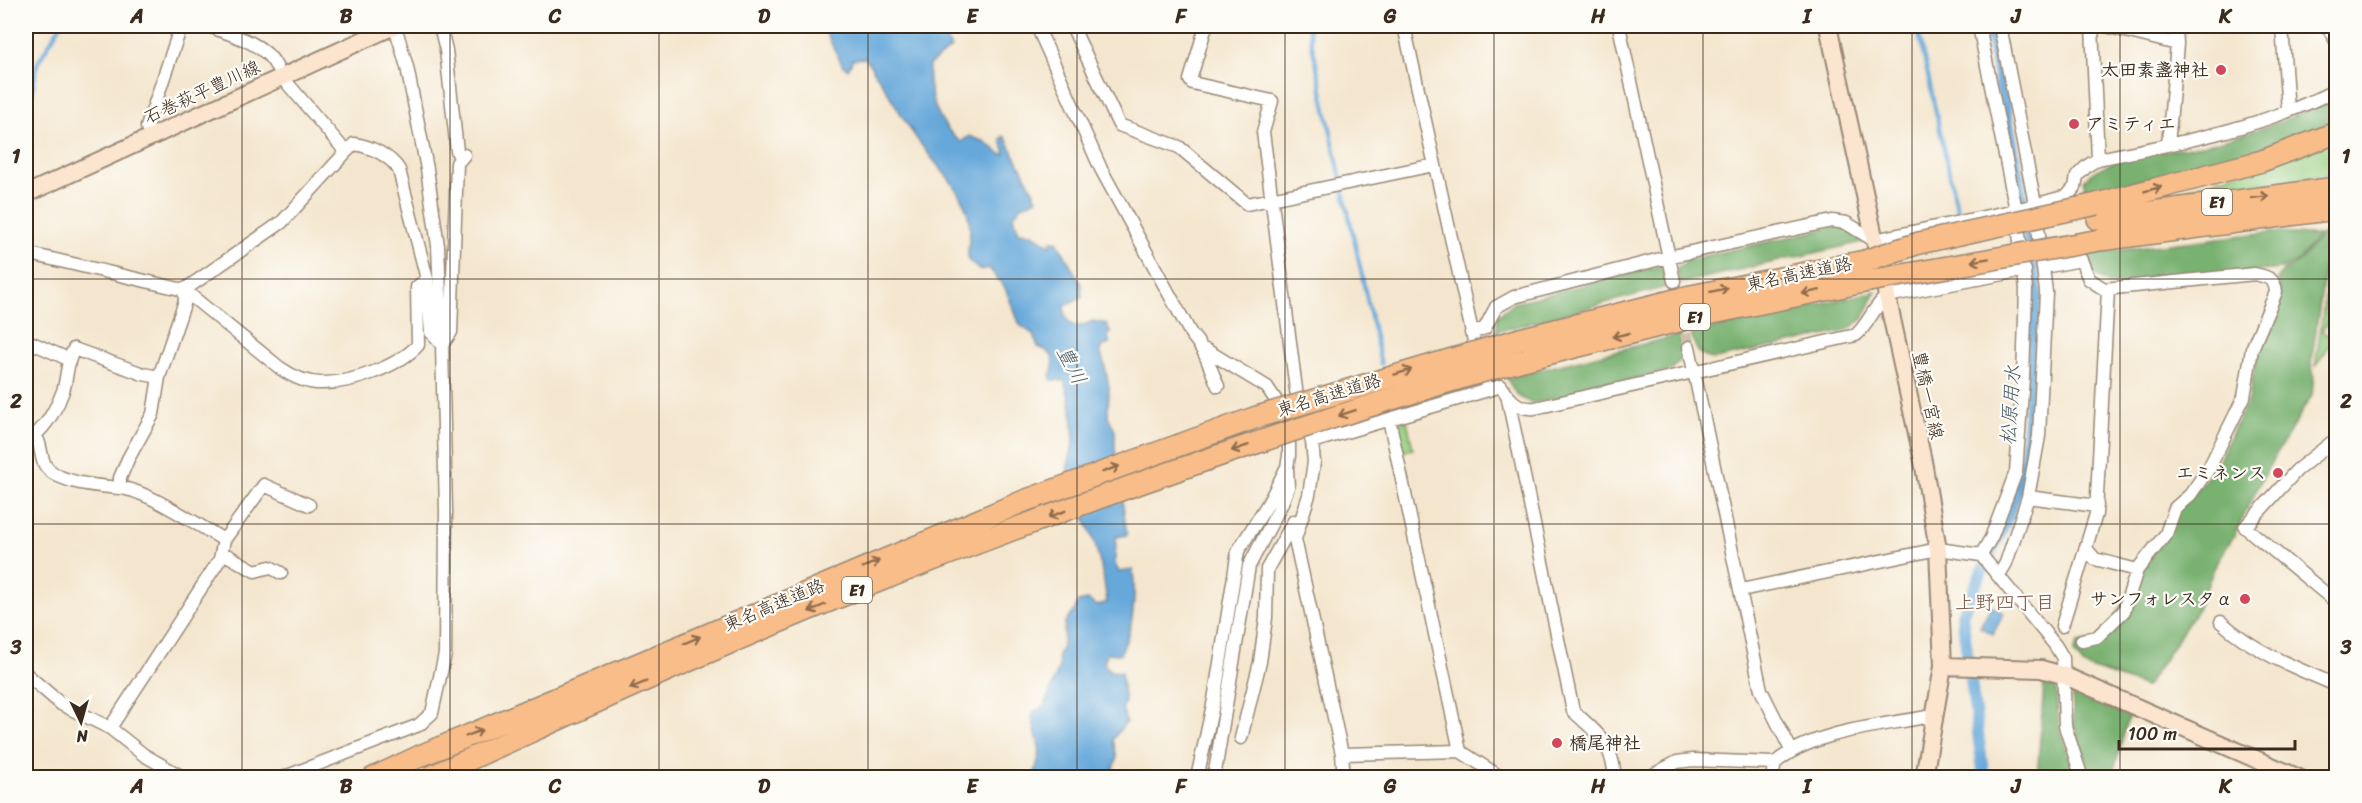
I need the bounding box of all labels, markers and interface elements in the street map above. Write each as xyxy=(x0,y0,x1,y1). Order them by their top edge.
text: A xyxy=(129,0,144,34)
text: B xyxy=(340,0,353,34)
text: C xyxy=(548,0,562,34)
text: D xyxy=(758,0,771,34)
text: E xyxy=(966,0,979,34)
text: F xyxy=(1175,0,1188,34)
text: G xyxy=(1383,0,1397,34)
text: H xyxy=(1590,0,1606,34)
text: I xyxy=(1802,0,1813,34)
text: J xyxy=(2010,0,2022,34)
text: K xyxy=(2218,0,2233,34)
street label: 石巻萩平豊川線 xyxy=(138,51,266,133)
place label: 太田素盞神社 xyxy=(2101,54,2209,86)
marker: 太田素盞神社 xyxy=(2214,63,2228,77)
place label: アミティエ xyxy=(2086,108,2176,140)
marker: アミティエ xyxy=(2067,117,2081,131)
text: 1 xyxy=(12,139,21,174)
text: 1 xyxy=(2342,139,2351,174)
one-way arrow xyxy=(2143,183,2162,195)
road number: E1 xyxy=(2202,189,2232,215)
one-way arrow xyxy=(2250,191,2269,202)
street label: 東名高速道路 xyxy=(1743,247,1855,301)
one-way arrow xyxy=(1970,254,1990,265)
one-way arrow xyxy=(1710,284,1729,296)
one-way arrow xyxy=(1802,287,1822,298)
road number: E1 xyxy=(1680,304,1710,330)
one-way arrow xyxy=(1612,330,1631,341)
water label: 豊川 xyxy=(1047,339,1096,391)
street label: 豊橋一宮線 xyxy=(1903,348,1953,442)
street label: 東名高速道路 xyxy=(1273,364,1385,426)
water label: 松原用水 xyxy=(1990,364,2031,446)
one-way arrow xyxy=(1394,366,1413,377)
text: 2 xyxy=(9,384,22,419)
text: 2 xyxy=(2339,384,2352,419)
one-way arrow xyxy=(1338,408,1357,419)
one-way arrow xyxy=(1231,443,1250,454)
place label: エミネンス xyxy=(2176,457,2266,489)
one-way arrow xyxy=(1101,463,1120,474)
marker: エミネンス xyxy=(2271,466,2285,480)
one-way arrow xyxy=(1048,509,1067,520)
one-way arrow xyxy=(862,558,880,569)
street label: 東名高速道路 xyxy=(718,569,830,641)
road number: E1 xyxy=(842,577,872,603)
place label: サンフォレスタα xyxy=(2090,583,2233,615)
district label: 上野四丁目 xyxy=(1955,585,2055,620)
marker: サンフォレスタα xyxy=(2238,592,2252,606)
one-way arrow xyxy=(808,603,826,614)
text: 3 xyxy=(10,630,22,665)
text: 3 xyxy=(2340,630,2352,665)
one-way arrow xyxy=(682,634,700,645)
one-way arrow xyxy=(629,680,647,691)
north arrow xyxy=(51,692,111,752)
scale bar xyxy=(2119,713,2294,751)
text: 100 m xyxy=(2128,718,2177,750)
text: N xyxy=(75,721,90,751)
one-way arrow xyxy=(464,727,483,738)
place label: 橋尾神社 xyxy=(1569,727,1641,759)
marker: 橋尾神社 xyxy=(1550,736,1564,750)
text: A xyxy=(129,769,144,803)
text: B xyxy=(340,769,353,803)
text: C xyxy=(548,769,562,803)
text: D xyxy=(758,769,771,803)
text: E xyxy=(966,769,979,803)
text: F xyxy=(1175,769,1188,803)
text: G xyxy=(1383,769,1397,803)
text: H xyxy=(1590,769,1606,803)
text: I xyxy=(1802,769,1813,803)
text: J xyxy=(2010,769,2022,803)
text: K xyxy=(2218,769,2233,803)

